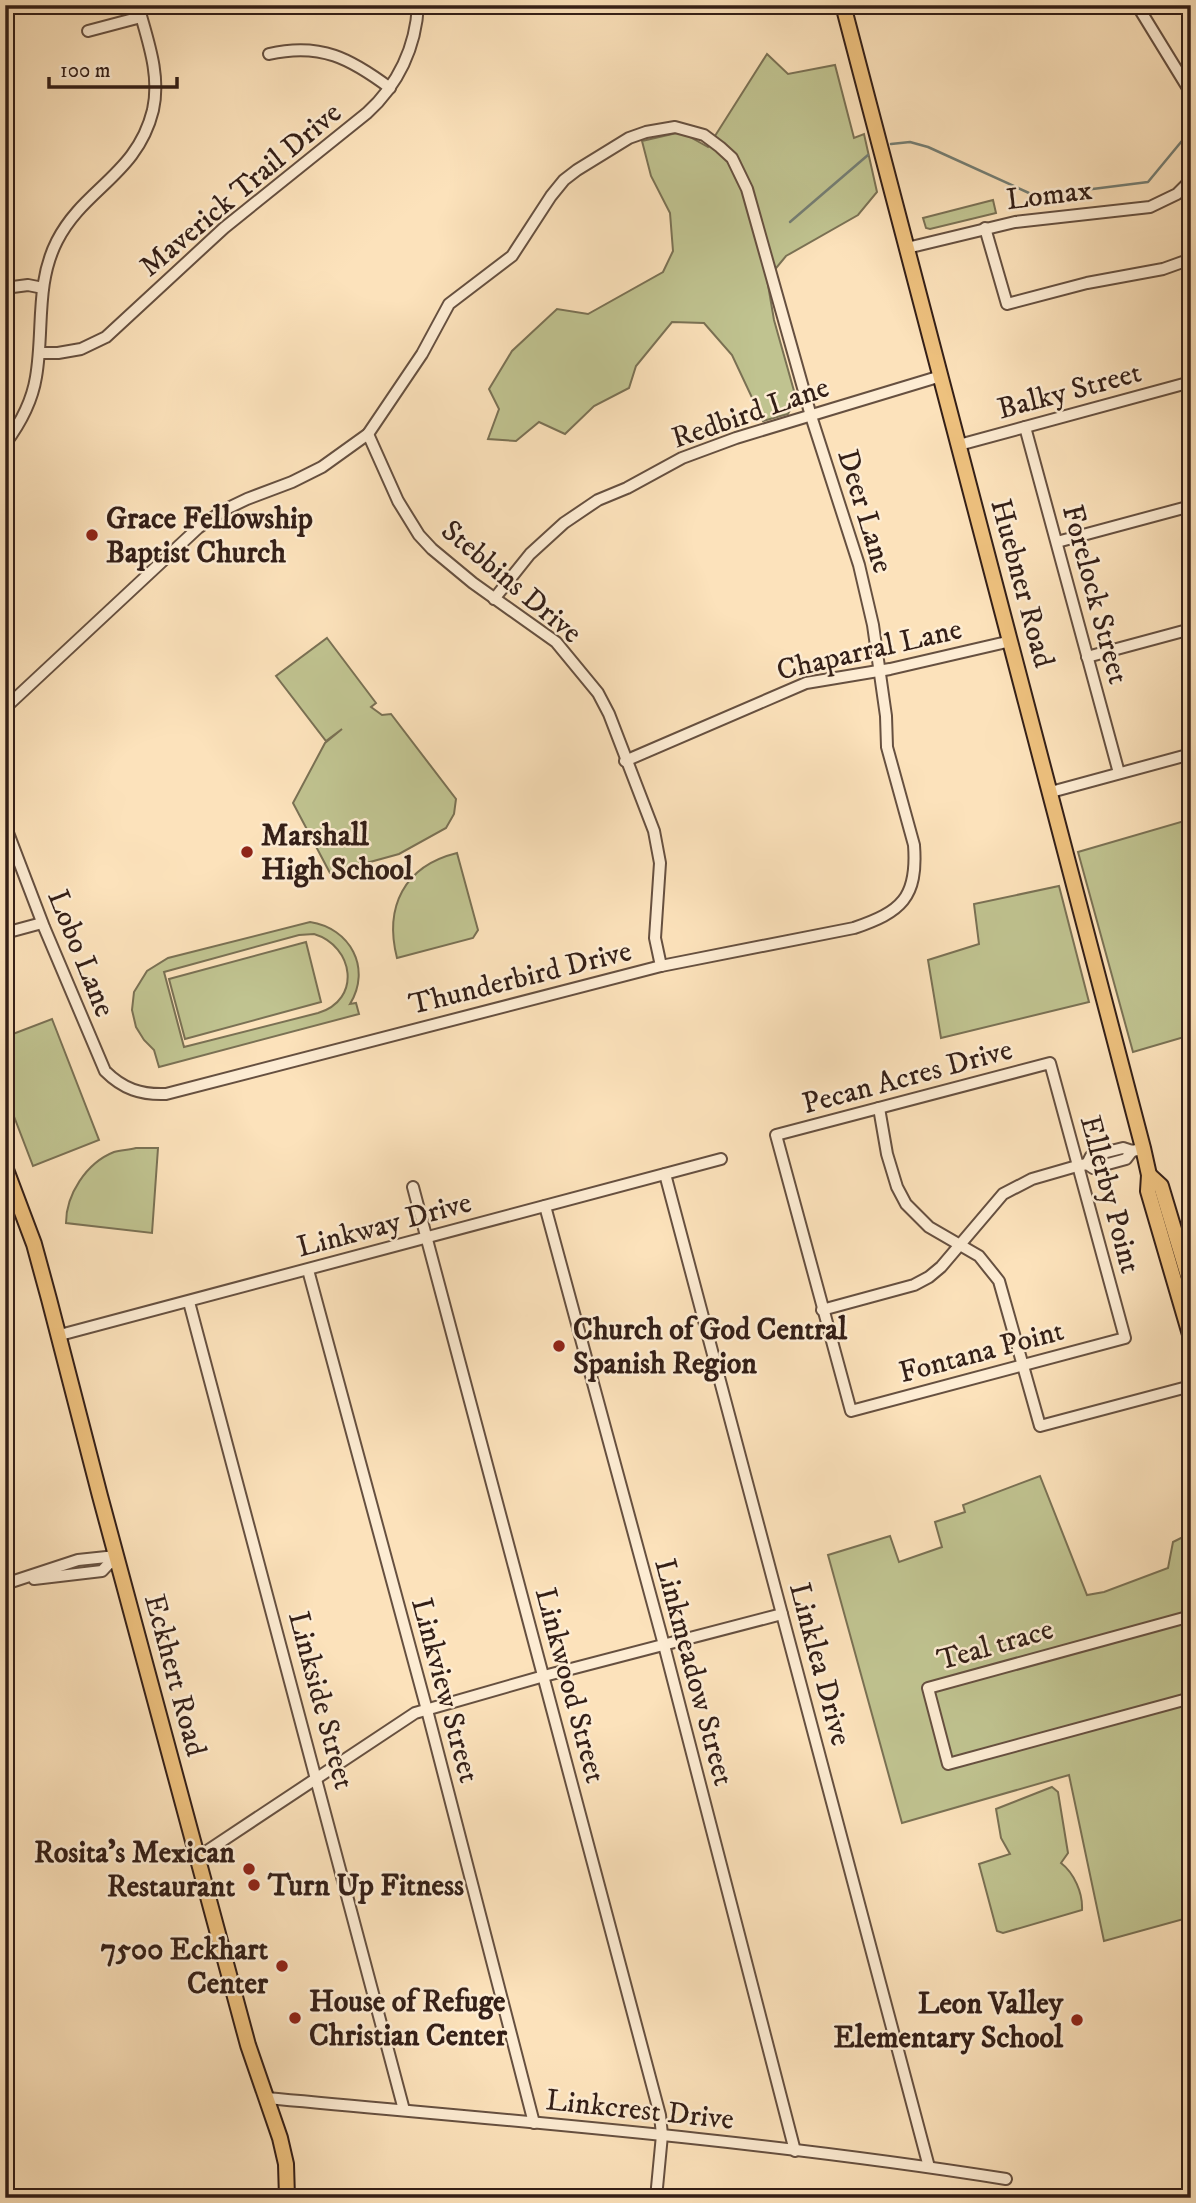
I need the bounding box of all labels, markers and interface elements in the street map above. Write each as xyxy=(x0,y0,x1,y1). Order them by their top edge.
scale bar xyxy=(49,46,177,90)
text: 100 m xyxy=(60,58,111,84)
street label: Maverick Trail Drive xyxy=(132,95,349,285)
street label: Lomax xyxy=(1004,172,1094,219)
street label: Balky Street xyxy=(993,355,1145,428)
street label: Redbird Lane xyxy=(667,369,834,458)
street label: Deer Lane xyxy=(828,445,901,578)
street label: Huebner Road xyxy=(981,495,1062,672)
place label: Grace Fellowship Baptist Church xyxy=(106,501,313,572)
street label: Forelock Street xyxy=(1053,501,1136,688)
street label: Stebbins Drive xyxy=(433,513,589,652)
marker: Grace Fellowship Baptist Church xyxy=(84,527,100,543)
street label: Chaparral Lane xyxy=(773,611,966,690)
place label: Marshall High School xyxy=(261,818,414,889)
marker: Marshall High School xyxy=(239,844,255,860)
street label: Lobo Lane xyxy=(38,885,123,1022)
street label: Thunderbird Drive xyxy=(405,933,635,1024)
street label: Pecan Acres Drive xyxy=(798,1032,1017,1123)
street label: Ellerby Point xyxy=(1071,1111,1148,1277)
street label: Linkway Drive xyxy=(293,1184,476,1266)
place label: Church of God Central Spanish Region xyxy=(573,1312,848,1383)
street label: Fontana Point xyxy=(895,1313,1068,1392)
marker: Church of God Central Spanish Region xyxy=(551,1338,567,1354)
street label: Linkmeadow Street xyxy=(645,1555,742,1790)
street label: Linklea Drive xyxy=(780,1579,859,1750)
street label: Linkwood Street xyxy=(526,1584,613,1787)
street label: Eckhert Road xyxy=(135,1590,214,1761)
street label: Linkview Street xyxy=(402,1594,487,1787)
street label: Linkside Street xyxy=(279,1607,362,1793)
street label: Teal trace xyxy=(933,1611,1058,1680)
place label: Rosita's Mexican Restaurant xyxy=(34,1835,235,1906)
marker: Rosita's Mexican Restaurant xyxy=(241,1861,257,1877)
place label: Turn Up Fitness xyxy=(267,1868,464,1905)
marker: Turn Up Fitness xyxy=(246,1877,262,1893)
place label: 7500 Eckhart Center xyxy=(100,1932,269,2003)
marker: 7500 Eckhart Center xyxy=(274,1958,290,1974)
place label: House of Refuge Christian Center xyxy=(309,1984,508,2055)
place label: Leon Valley Elementary School xyxy=(834,1986,1064,2057)
marker: House of Refuge Christian Center xyxy=(287,2010,303,2026)
marker: Leon Valley Elementary School xyxy=(1069,2012,1085,2028)
street label: Linkcrest Drive xyxy=(544,2082,736,2139)

